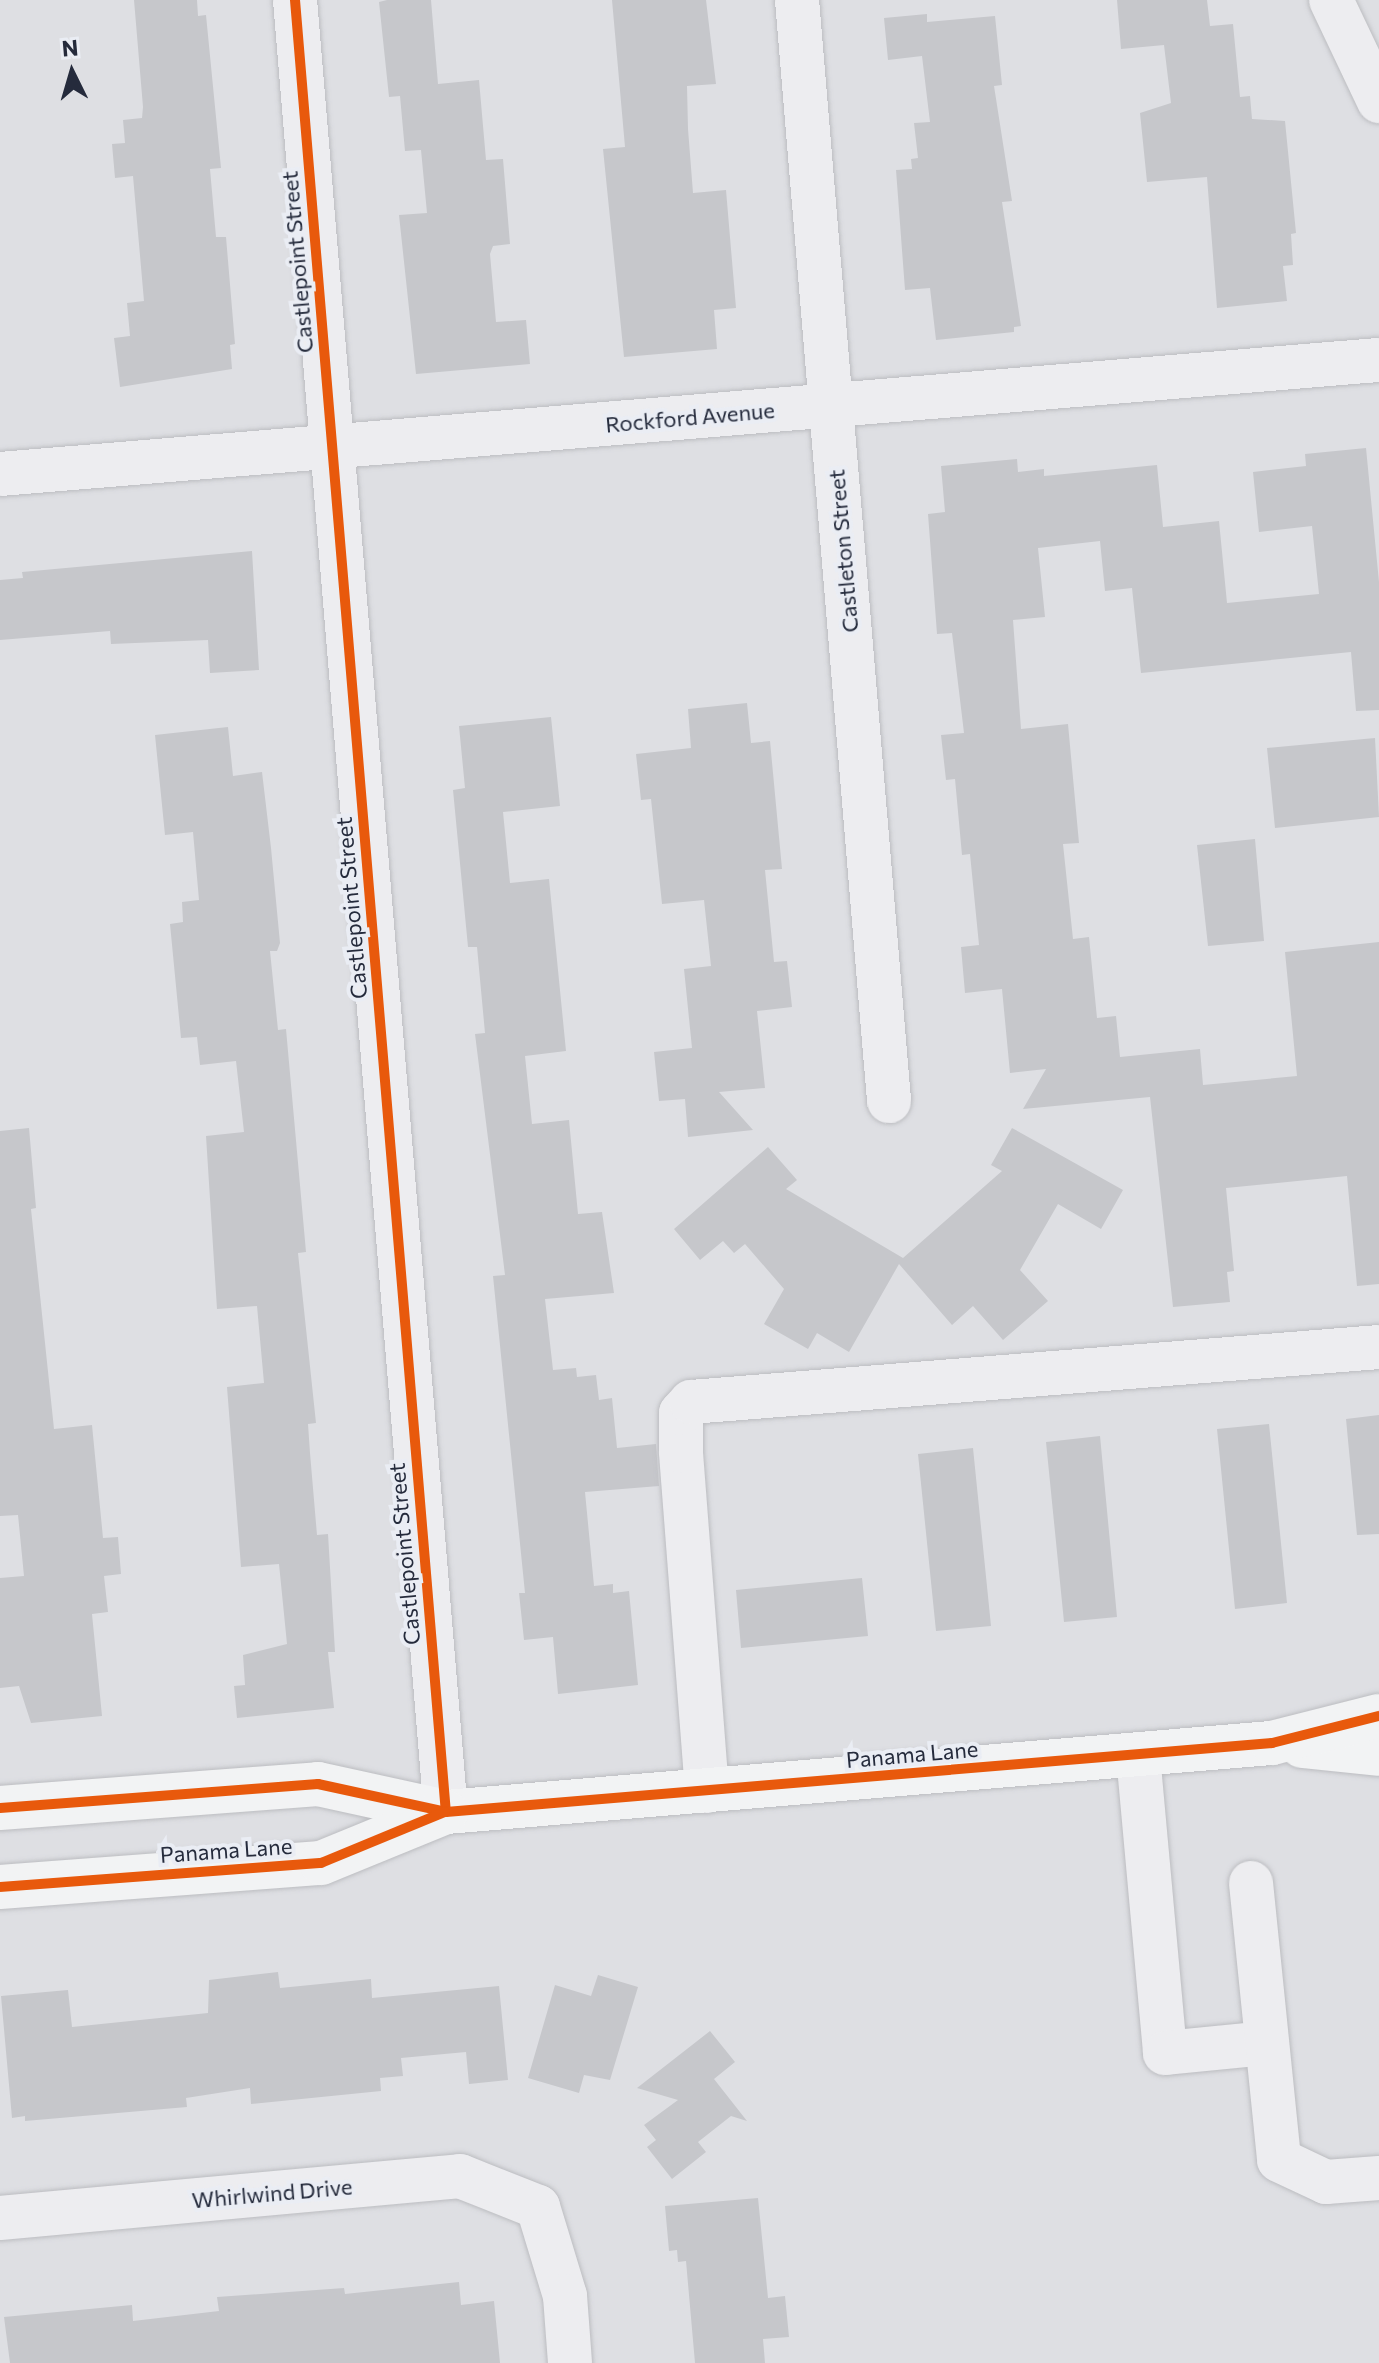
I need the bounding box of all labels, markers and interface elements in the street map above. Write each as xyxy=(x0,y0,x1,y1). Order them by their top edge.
north arrow xyxy=(32,32,112,112)
text: N xyxy=(60,33,79,62)
street label: Castlepoint Street xyxy=(276,170,318,354)
street label: Rockford Avenue xyxy=(604,396,776,438)
street label: Castleton Street xyxy=(823,468,863,634)
street label: Castlepoint Street xyxy=(330,816,372,1000)
street label: Castlepoint Street xyxy=(383,1462,425,1646)
street label: Panama Lane xyxy=(845,1735,979,1773)
street label: Panama Lane xyxy=(159,1832,293,1868)
street label: Whirlwind Drive xyxy=(191,2173,353,2213)

